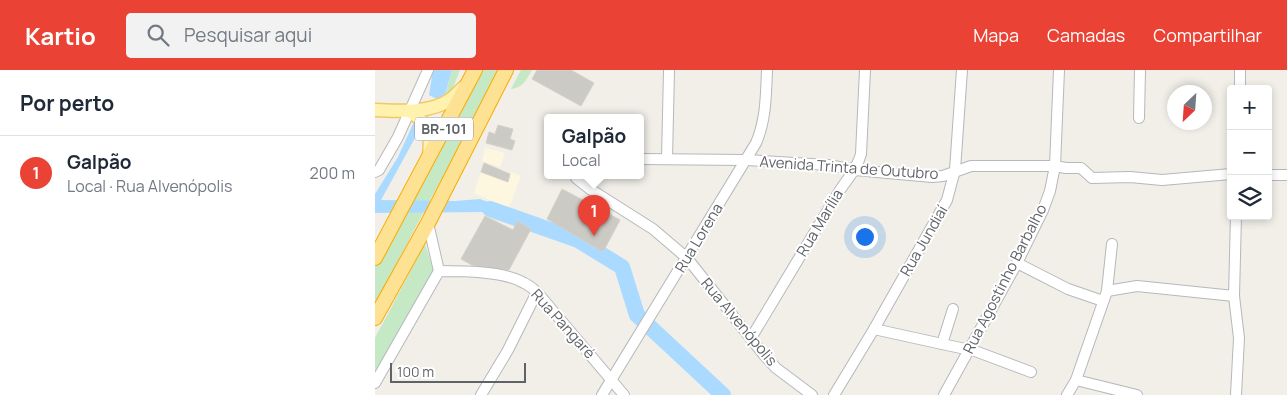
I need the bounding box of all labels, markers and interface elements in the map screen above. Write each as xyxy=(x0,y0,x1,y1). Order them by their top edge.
search box xyxy=(126,13,476,58)
text: Kartio xyxy=(25,19,96,52)
icon: search xyxy=(144,21,172,49)
text: Pesquisar aqui xyxy=(184,22,312,48)
text: Mapa xyxy=(973,23,1019,47)
text: Camadas xyxy=(1047,23,1125,47)
text: Compartilhar xyxy=(1153,23,1262,47)
north arrow xyxy=(1167,85,1212,130)
map controls xyxy=(1227,85,1272,220)
button: + xyxy=(1227,85,1272,130)
text: Por perto xyxy=(20,89,114,117)
popup xyxy=(544,114,644,179)
road number: BR-101 xyxy=(415,118,473,140)
text: Galpão xyxy=(562,123,626,149)
button: − xyxy=(1227,130,1272,175)
text: Galpão xyxy=(67,149,132,175)
text: Local xyxy=(562,149,601,171)
street label: Avenida Trinta de Outubro xyxy=(759,151,939,184)
text: 1 xyxy=(32,162,40,184)
text: 200 m xyxy=(310,162,355,184)
text: Local · Rua Alvenópolis xyxy=(67,175,232,197)
button: layers xyxy=(1227,175,1272,220)
street label: Rua Marília xyxy=(791,185,848,260)
pin: 1 xyxy=(578,195,610,236)
street label: Rua Lorena xyxy=(670,199,727,276)
street label: Rua Agostinho Barbalho xyxy=(958,200,1052,357)
street label: Rua Jundiaí xyxy=(895,201,953,280)
your location xyxy=(852,224,878,250)
street label: Rua Alvenópolis xyxy=(696,273,783,370)
street label: Rua Pangaré xyxy=(526,284,600,363)
scale bar xyxy=(390,360,526,383)
text: 100 m xyxy=(397,362,434,381)

